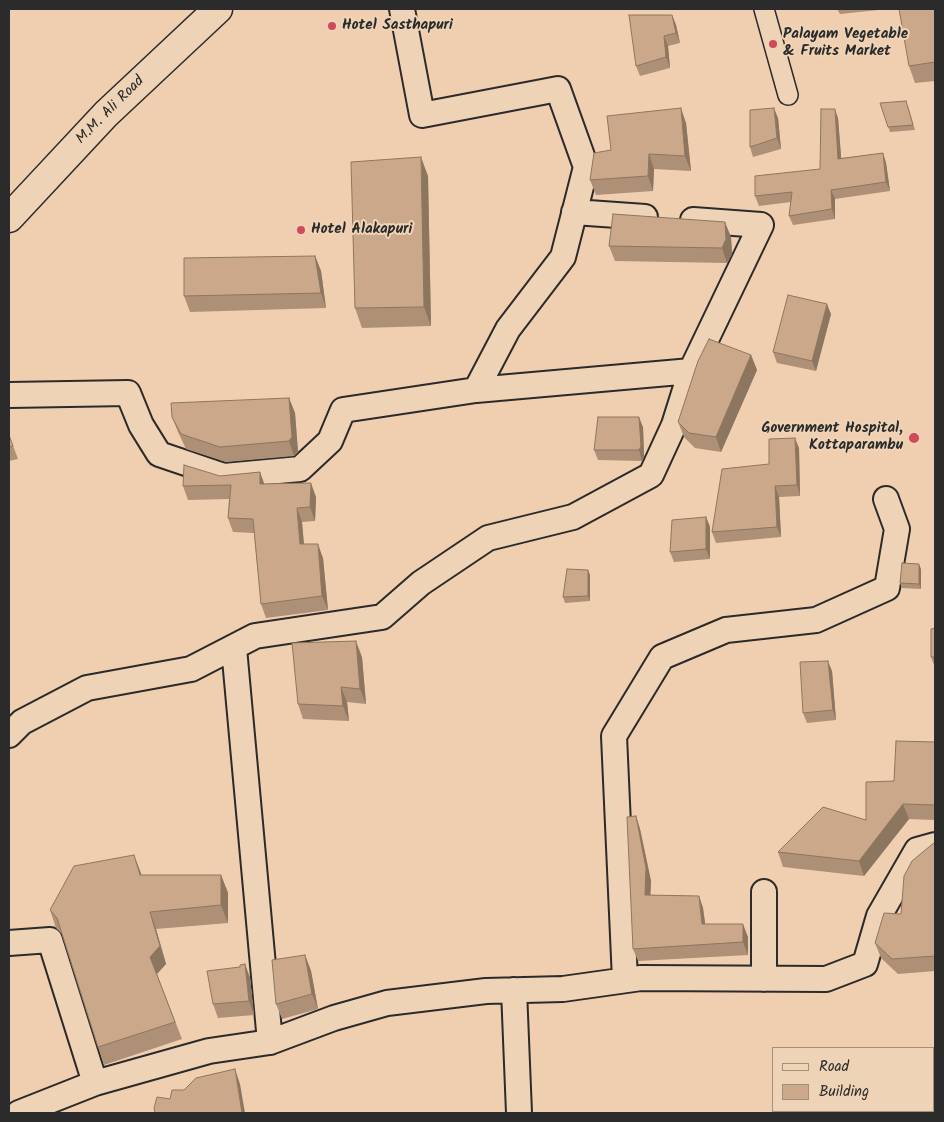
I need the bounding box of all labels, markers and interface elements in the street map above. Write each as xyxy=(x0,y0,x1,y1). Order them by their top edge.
place label: Hotel Sasthapuri xyxy=(342,17,453,35)
marker: Hotel Sasthapuri xyxy=(326,20,338,32)
place label: Palayam Vegetable & Fruits Market xyxy=(783,26,908,61)
marker: Palayam Vegetable & Fruits Market xyxy=(767,38,779,50)
street label: M.M. Ali Road xyxy=(73,73,149,149)
place label: Hotel Alakapuri xyxy=(311,221,412,239)
marker: Hotel Alakapuri xyxy=(295,224,307,236)
place label: Government Hospital, Kottaparambu xyxy=(761,420,903,455)
marker: Government Hospital, Kottaparambu xyxy=(907,431,921,445)
legend xyxy=(772,1047,934,1112)
text: Road xyxy=(819,1055,849,1079)
text: Building xyxy=(819,1080,869,1104)

